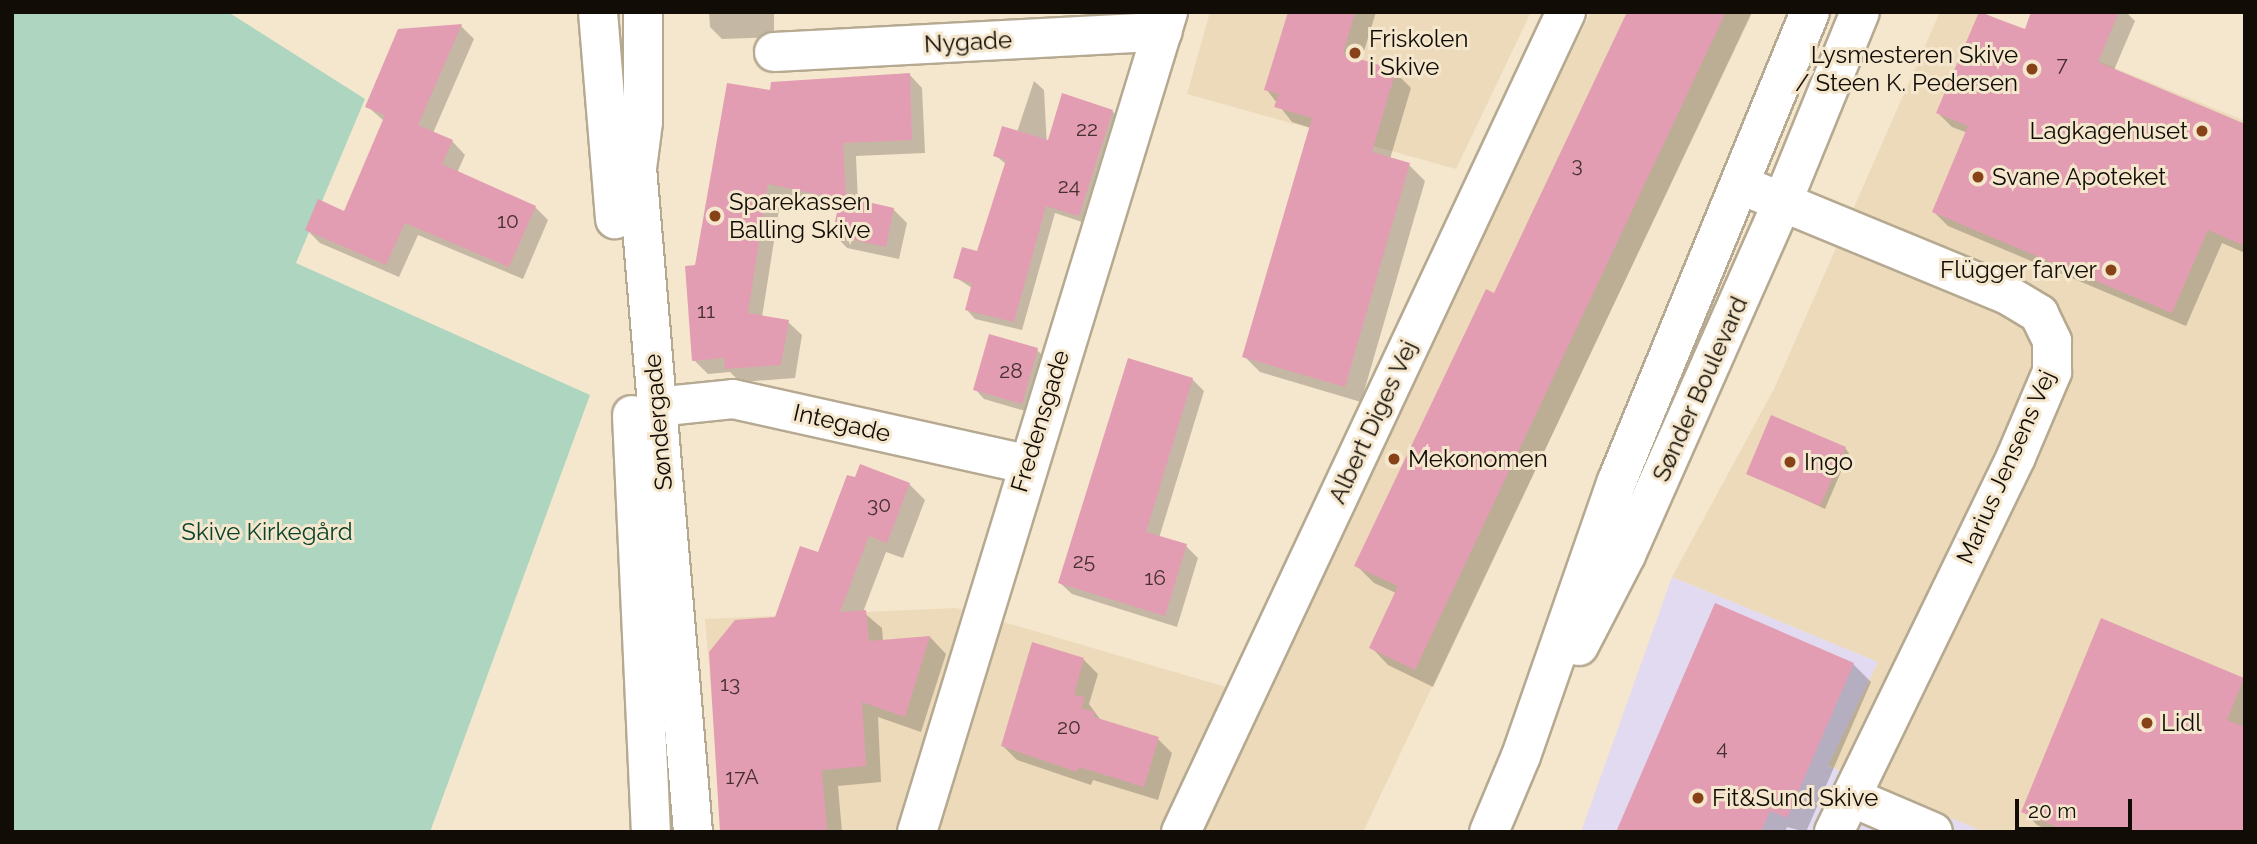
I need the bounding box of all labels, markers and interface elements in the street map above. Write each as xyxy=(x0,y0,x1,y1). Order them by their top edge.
street label: Nygade xyxy=(923,25,1013,59)
place label: Friskolen i Skive xyxy=(1369,25,1468,81)
place label: Lysmesteren Skive / Steen K. Pedersen xyxy=(1795,41,2018,97)
marker: Friskolen i Skive xyxy=(1347,45,1363,61)
house number: 7 xyxy=(2056,51,2068,77)
marker: Lysmesteren Skive / Steen K. Pedersen xyxy=(2024,61,2040,77)
house number: 22 xyxy=(1076,116,1098,142)
place label: Lagkagehuset xyxy=(2030,117,2188,145)
marker: Lagkagehuset xyxy=(2194,123,2210,139)
house number: 3 xyxy=(1571,152,1583,178)
place label: Svane Apoteket xyxy=(1992,163,2167,191)
marker: Svane Apoteket xyxy=(1970,169,1986,185)
house number: 24 xyxy=(1058,173,1080,199)
place label: Sparekassen Balling Skive xyxy=(729,188,871,244)
house number: 10 xyxy=(497,208,519,234)
marker: Sparekassen Balling Skive xyxy=(707,208,723,224)
place label: Flügger farver xyxy=(1940,256,2097,284)
marker: Flügger farver xyxy=(2103,262,2119,278)
street label: Sønder Boulevard xyxy=(1646,292,1754,486)
house number: 11 xyxy=(697,298,715,324)
street label: Albert Diges Vej xyxy=(1322,336,1424,508)
street label: Fredensgade xyxy=(1005,347,1075,495)
street label: Søndergade xyxy=(638,353,678,491)
house number: 28 xyxy=(999,358,1023,384)
street label: Marius Jensens Vej xyxy=(1950,365,2062,569)
street label: Integade xyxy=(791,398,893,448)
place label: Mekonomen xyxy=(1408,445,1548,473)
place label: Ingo xyxy=(1804,448,1853,476)
marker: Mekonomen xyxy=(1386,451,1402,467)
marker: Ingo xyxy=(1782,454,1798,470)
house number: 30 xyxy=(867,492,891,518)
park label: Skive Kirkegård xyxy=(181,518,353,546)
house number: 25 xyxy=(1073,548,1095,574)
house number: 16 xyxy=(1144,565,1166,591)
house number: 13 xyxy=(720,671,740,697)
place label: Lidl xyxy=(2161,709,2202,737)
house number: 20 xyxy=(1057,714,1081,740)
marker: Lidl xyxy=(2139,715,2155,731)
house number: 4 xyxy=(1716,735,1728,761)
house number: 17A xyxy=(725,764,759,790)
place label: Fit&Sund Skive xyxy=(1712,784,1878,812)
scale bar xyxy=(2019,784,2136,828)
marker: Fit&Sund Skive xyxy=(1690,790,1706,806)
text: 20 m xyxy=(2028,798,2076,823)

